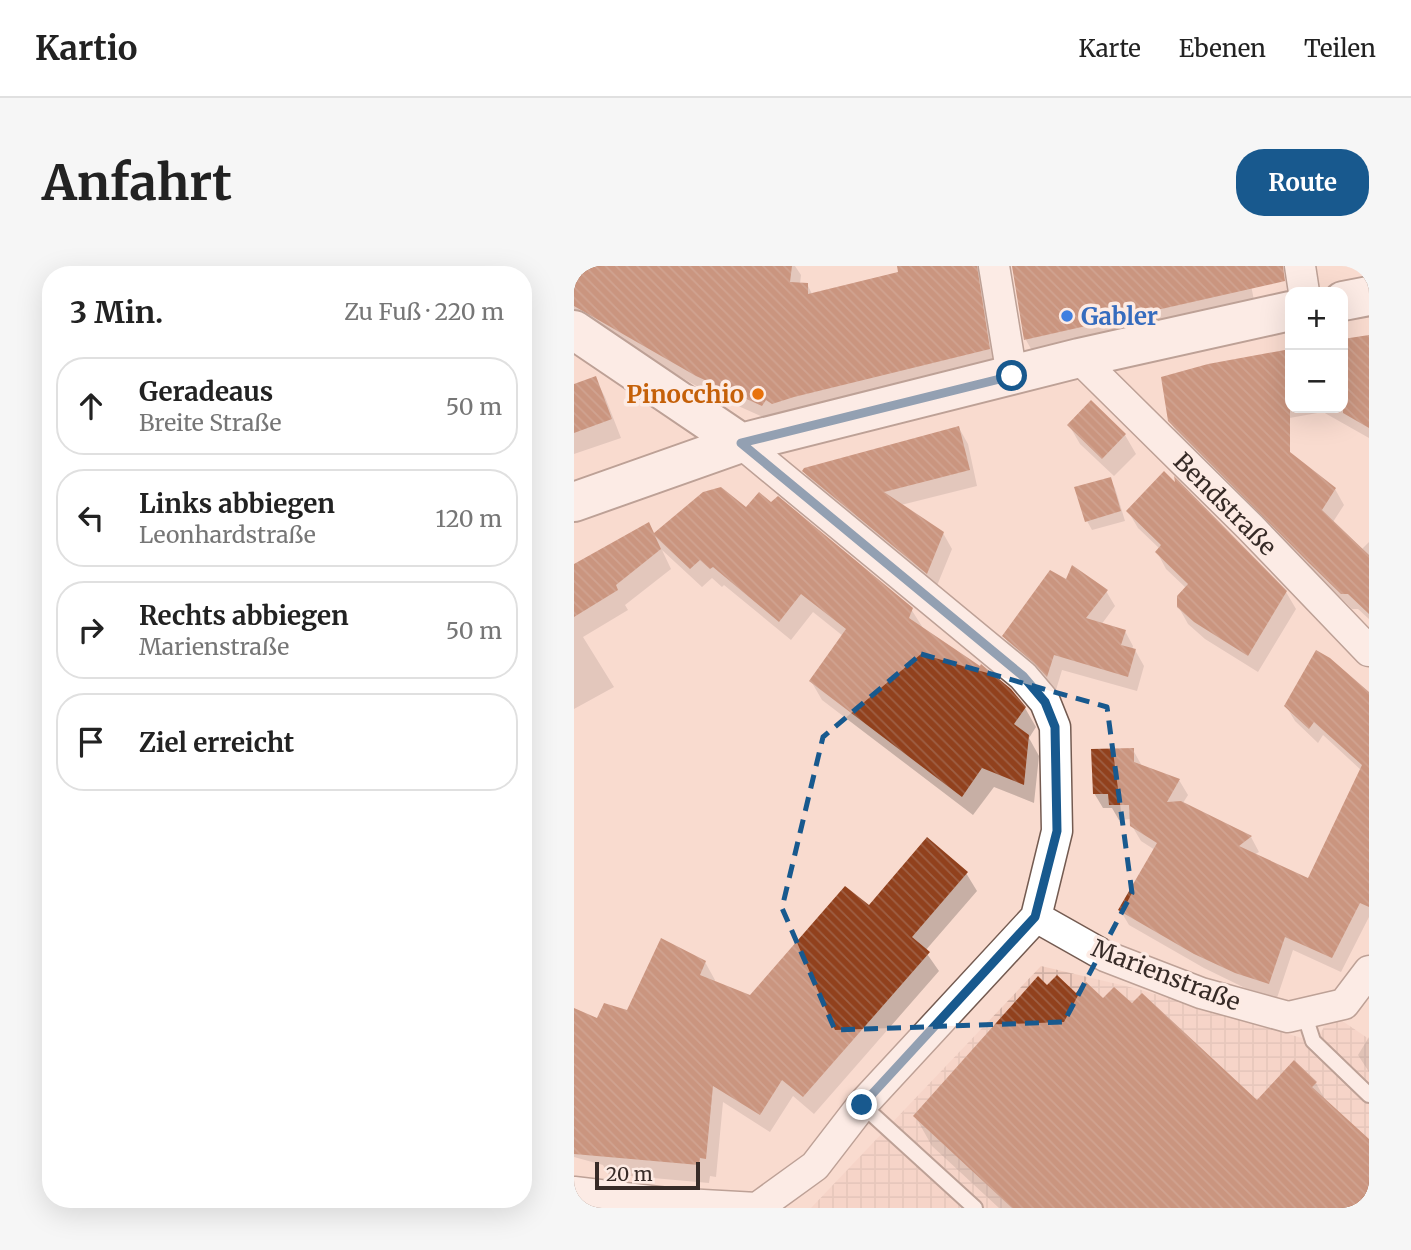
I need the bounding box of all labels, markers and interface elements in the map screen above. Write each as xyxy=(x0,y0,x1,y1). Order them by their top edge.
text: Kartio xyxy=(35,28,138,69)
text: Karte xyxy=(1078,33,1141,64)
text: Ebenen xyxy=(1179,33,1266,64)
text: Teilen xyxy=(1304,33,1376,64)
button: Route xyxy=(1236,149,1369,216)
text: Anfahrt xyxy=(42,152,232,213)
map controls xyxy=(1285,287,1348,413)
button: + xyxy=(1285,287,1348,350)
text: 3 Min. xyxy=(70,293,163,331)
text: Zu Fuß · 220 m xyxy=(344,297,504,326)
place label: Gabler xyxy=(1081,301,1158,332)
marker: Gabler xyxy=(1059,308,1075,324)
button: − xyxy=(1285,350,1348,413)
route start xyxy=(996,360,1027,391)
text: Geradeaus xyxy=(139,375,273,408)
place label: Pinocchio xyxy=(626,379,744,410)
marker: Pinocchio xyxy=(750,386,766,402)
icon: ahead xyxy=(72,387,110,425)
text: 50 m xyxy=(446,392,502,421)
text: Breite Straße xyxy=(139,408,282,437)
street label: Bendstraße xyxy=(1167,446,1283,562)
text: Links abbiegen xyxy=(139,487,335,520)
icon: left xyxy=(72,499,110,537)
text: 120 m xyxy=(436,504,502,533)
text: Leonhardstraße xyxy=(139,520,316,549)
text: Rechts abbiegen xyxy=(139,599,349,632)
icon: right xyxy=(72,611,110,649)
text: 50 m xyxy=(446,616,502,645)
text: Marienstraße xyxy=(139,632,289,661)
icon: arrive xyxy=(72,723,110,761)
text: Ziel erreicht xyxy=(139,726,294,759)
street label: Marienstraße xyxy=(1087,932,1245,1018)
route end xyxy=(846,1089,877,1120)
scale bar xyxy=(595,1159,700,1191)
text: 20 m xyxy=(606,1162,653,1186)

